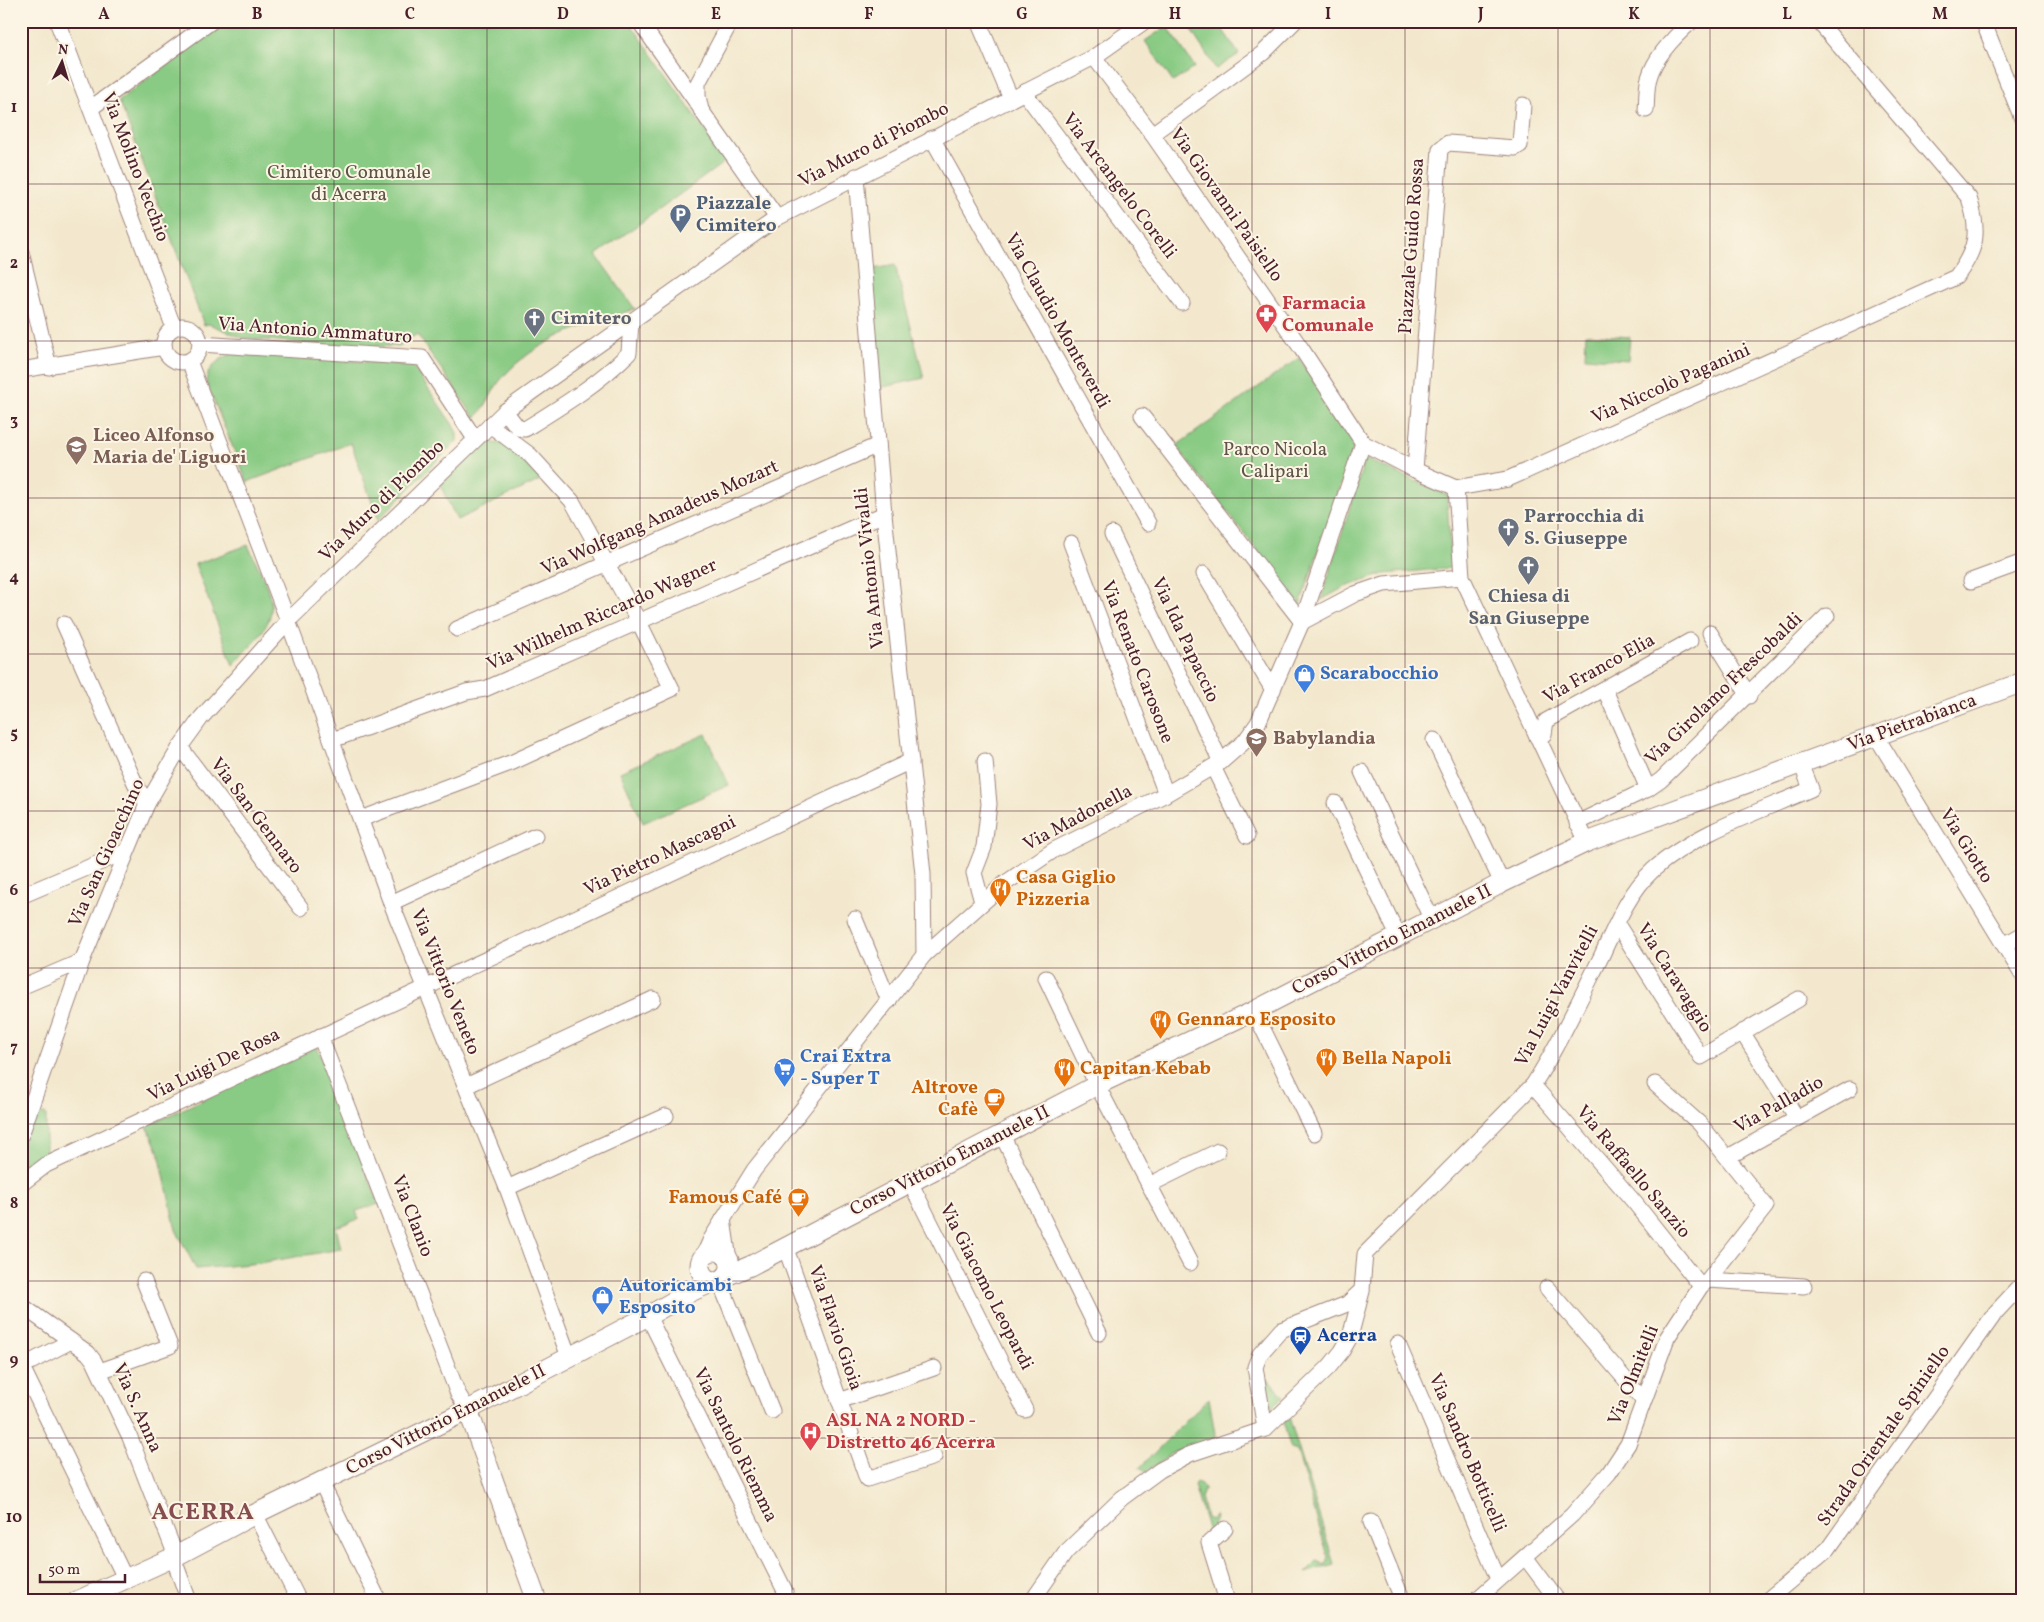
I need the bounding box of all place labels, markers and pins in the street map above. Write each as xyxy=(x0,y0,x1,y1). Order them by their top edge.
place label: Piazzale Cimitero xyxy=(696,191,777,239)
parking icon: Piazzale Cimitero xyxy=(668,203,692,234)
place label: Farmacia Comunale xyxy=(1282,291,1374,339)
pharmacy icon: Farmacia Comunale xyxy=(1254,303,1278,334)
place label: Cimitero xyxy=(551,306,632,332)
church icon: Cimitero xyxy=(523,307,547,338)
place label: Liceo Alfonso Maria de' Liguori xyxy=(93,423,247,471)
school or university icon: Liceo Alfonso Maria de' Liguori xyxy=(65,435,89,466)
place label: Parrocchia di S. Giuseppe xyxy=(1524,504,1645,552)
church icon: Parrocchia di S. Giuseppe xyxy=(1496,516,1520,547)
church icon: Chiesa di San Giuseppe xyxy=(1517,554,1541,585)
place label: Chiesa di San Giuseppe xyxy=(1468,584,1590,632)
place label: Scarabocchio xyxy=(1320,661,1439,687)
shop icon: Scarabocchio xyxy=(1292,662,1316,693)
place label: Babylandia xyxy=(1273,726,1376,752)
school or university icon: Babylandia xyxy=(1245,727,1269,758)
place label: Casa Giglio Pizzeria xyxy=(1016,865,1116,913)
restaurant icon: Casa Giglio Pizzeria xyxy=(988,877,1012,908)
place label: Gennaro Esposito xyxy=(1177,1007,1336,1033)
restaurant icon: Gennaro Esposito xyxy=(1149,1008,1173,1039)
place label: Crai Extra - Super T xyxy=(800,1044,891,1092)
place label: Bella Napoli xyxy=(1342,1046,1452,1072)
restaurant icon: Bella Napoli xyxy=(1314,1047,1338,1078)
supermarket icon: Crai Extra - Super T xyxy=(772,1056,796,1087)
place label: Capitan Kebab xyxy=(1080,1056,1211,1082)
restaurant icon: Capitan Kebab xyxy=(1052,1057,1076,1088)
place label: Altrove Cafè xyxy=(911,1075,978,1123)
cafe icon: Altrove Cafè xyxy=(982,1087,1006,1118)
place label: Famous Café xyxy=(669,1185,782,1211)
cafe icon: Famous Café xyxy=(786,1186,810,1217)
place label: Autoricambi Esposito xyxy=(619,1273,733,1321)
shop icon: Autoricambi Esposito xyxy=(591,1285,615,1316)
place label: Acerra xyxy=(1317,1323,1377,1349)
station icon: Acerra xyxy=(1289,1324,1313,1355)
place label: ASL NA 2 NORD - Distretto 46 Acerra xyxy=(826,1408,996,1456)
hospital icon: ASL NA 2 NORD - Distretto 46 Acerra xyxy=(798,1420,822,1451)

